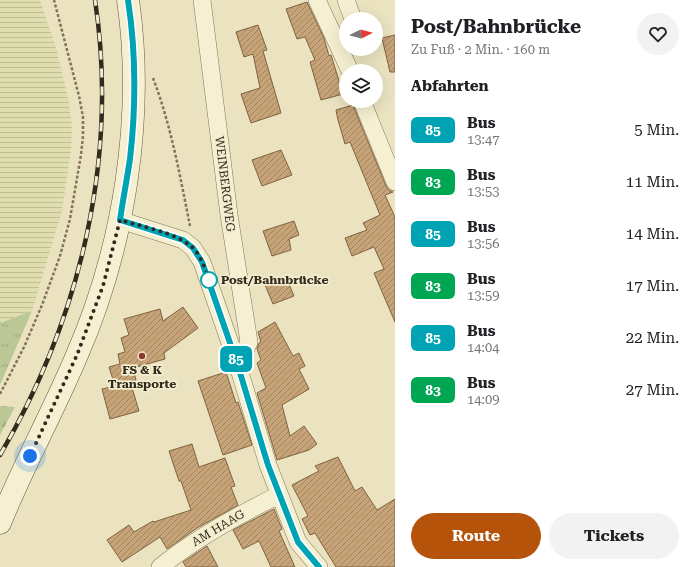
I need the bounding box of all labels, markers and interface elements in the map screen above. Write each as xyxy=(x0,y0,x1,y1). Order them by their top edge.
north arrow xyxy=(339,12,383,56)
map controls xyxy=(339,12,383,108)
button: heart xyxy=(637,13,679,55)
text: Post/Bahnbrücke xyxy=(411,15,581,38)
text: Zu Fuß · 2 Min. · 160 m xyxy=(411,42,550,57)
button: layers xyxy=(339,64,383,108)
text: Abfahrten xyxy=(411,77,489,95)
text: Bus xyxy=(467,114,495,132)
text: 5 Min. xyxy=(634,121,679,139)
text: 85 xyxy=(425,122,441,138)
text: 13:47 xyxy=(467,132,499,147)
street label: WEINBERGWEG xyxy=(212,135,238,233)
text: Bus xyxy=(467,166,495,184)
text: 11 Min. xyxy=(626,173,679,191)
text: 83 xyxy=(425,174,441,190)
text: 13:53 xyxy=(467,184,499,199)
text: Bus xyxy=(467,218,495,236)
text: 14 Min. xyxy=(626,225,679,243)
text: 85 xyxy=(425,226,441,242)
text: 13:56 xyxy=(467,236,499,251)
text: Bus xyxy=(467,270,495,288)
marker: Post/Bahnbrücke xyxy=(200,271,218,289)
place label: Post/Bahnbrücke xyxy=(221,273,328,287)
text: 17 Min. xyxy=(626,277,679,295)
text: 83 xyxy=(425,278,441,294)
text: 13:59 xyxy=(467,288,499,303)
text: Bus xyxy=(467,322,495,340)
text: 22 Min. xyxy=(626,329,679,347)
text: 85 xyxy=(425,330,441,346)
text: 14:04 xyxy=(467,340,499,355)
line badge: 85 xyxy=(218,346,254,372)
marker: FS & K Transporte xyxy=(137,351,147,361)
text: 85 xyxy=(228,351,244,367)
place label: FS & K Transporte xyxy=(108,363,176,391)
text: Bus xyxy=(467,374,495,392)
text: 27 Min. xyxy=(626,381,679,399)
text: 83 xyxy=(425,382,441,398)
text: 14:09 xyxy=(467,392,499,407)
your location xyxy=(20,446,40,466)
street label: AM HAAG xyxy=(189,506,247,549)
button: Route xyxy=(411,513,541,559)
button: Tickets xyxy=(549,513,679,559)

